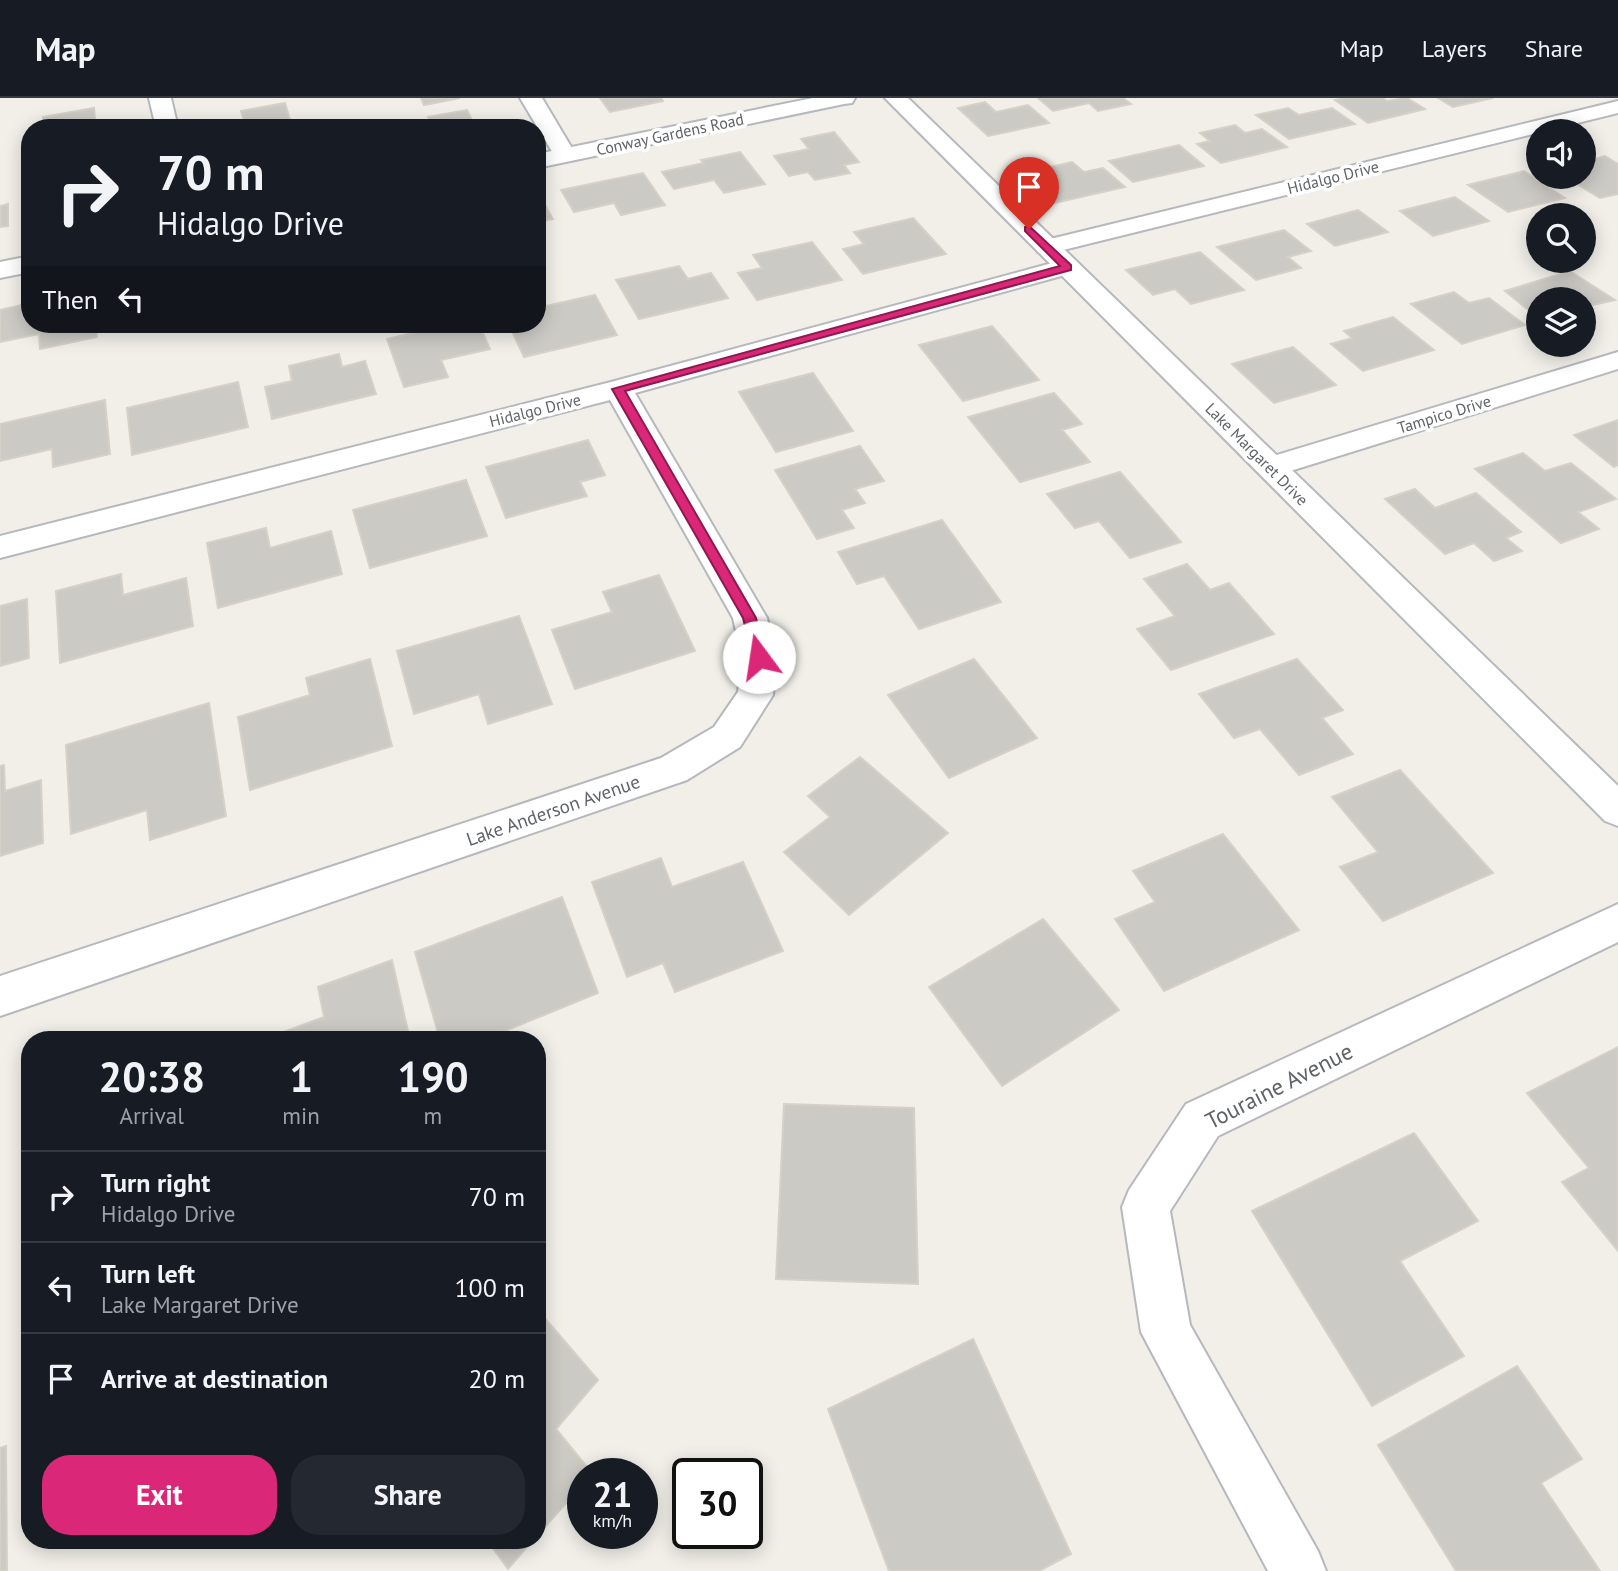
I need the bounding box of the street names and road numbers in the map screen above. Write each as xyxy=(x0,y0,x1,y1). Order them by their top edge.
street label: Conway Gardens Road xyxy=(594,109,746,159)
street label: Hidalgo Drive xyxy=(1285,156,1381,198)
street label: Hidalgo Drive xyxy=(487,389,583,431)
street label: Tampico Drive xyxy=(1395,390,1493,438)
street label: Lake Margaret Drive xyxy=(1201,398,1313,510)
street label: Lake Anderson Avenue xyxy=(463,769,643,851)
street label: Touraine Avenue xyxy=(1200,1036,1357,1135)

